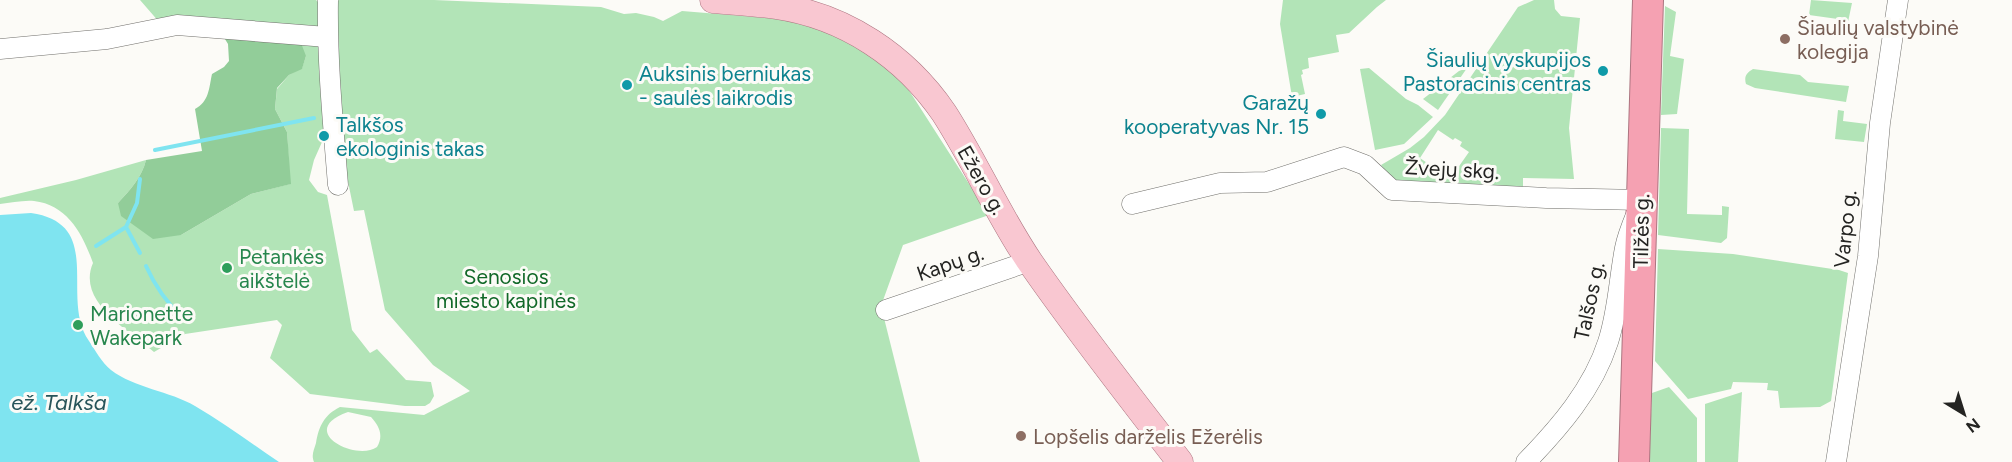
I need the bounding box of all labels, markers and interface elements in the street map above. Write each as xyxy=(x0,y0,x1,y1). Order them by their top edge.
place label: Šiaulių valstybinė kolegija xyxy=(1797,15,1959,64)
marker: Šiaulių valstybinė kolegija xyxy=(1778,32,1792,46)
place label: Šiaulių vyskupijos Pastoracinis centras xyxy=(1403,47,1591,96)
place label: Auksinis berniukas - saulės laikrodis xyxy=(639,61,811,110)
marker: Šiaulių vyskupijos Pastoracinis centras xyxy=(1596,64,1610,78)
marker: Auksinis berniukas - saulės laikrodis xyxy=(620,78,634,92)
place label: Garažų kooperatyvas Nr. 15 xyxy=(1124,90,1309,139)
marker: Garažų kooperatyvas Nr. 15 xyxy=(1314,107,1328,121)
place label: Talkšos ekologinis takas xyxy=(336,112,484,161)
marker: Talkšos ekologinis takas xyxy=(317,129,331,143)
street label: Ežero g. xyxy=(952,141,1012,219)
street label: Žvejų skg. xyxy=(1404,154,1500,184)
street label: Varpo g. xyxy=(1828,189,1862,269)
street label: Tilžės g. xyxy=(1628,194,1654,268)
street label: Kapų g. xyxy=(913,240,987,286)
place label: Petankės aikštelė xyxy=(239,244,324,293)
street label: Talšos g. xyxy=(1569,260,1609,342)
marker: Petankės aikštelė xyxy=(220,261,234,275)
park label: Senosios miesto kapinės xyxy=(436,264,576,313)
place label: Marionette Wakepark xyxy=(90,301,193,350)
marker: Marionette Wakepark xyxy=(71,318,85,332)
north arrow xyxy=(1934,384,1994,444)
water label: ež. Talkša xyxy=(11,389,107,416)
text: N xyxy=(1962,414,1984,437)
place label: Lopšelis darželis Ežerėlis xyxy=(1033,424,1263,449)
marker: Lopšelis darželis Ežerėlis xyxy=(1014,429,1028,443)

